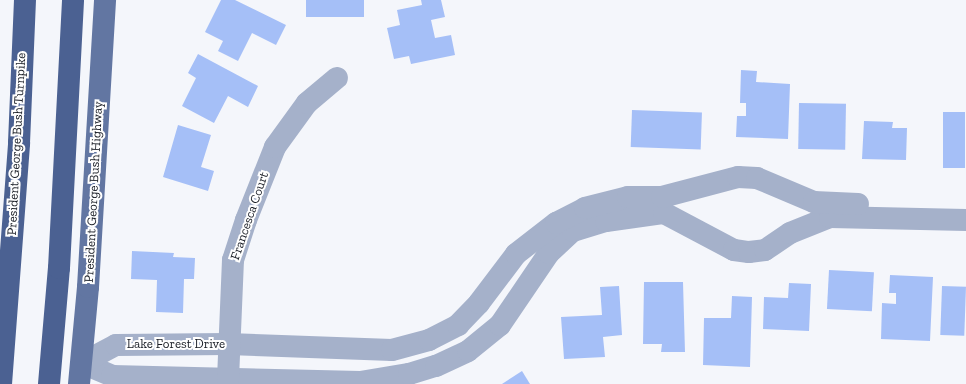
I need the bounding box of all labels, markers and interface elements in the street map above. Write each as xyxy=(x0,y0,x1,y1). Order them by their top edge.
street label: President George Bush Turnpike xyxy=(4,52,30,236)
street label: President George Bush Highway xyxy=(81,101,107,283)
street label: Francesca Court xyxy=(228,170,272,262)
street label: Lake Forest Drive xyxy=(127,336,225,352)

